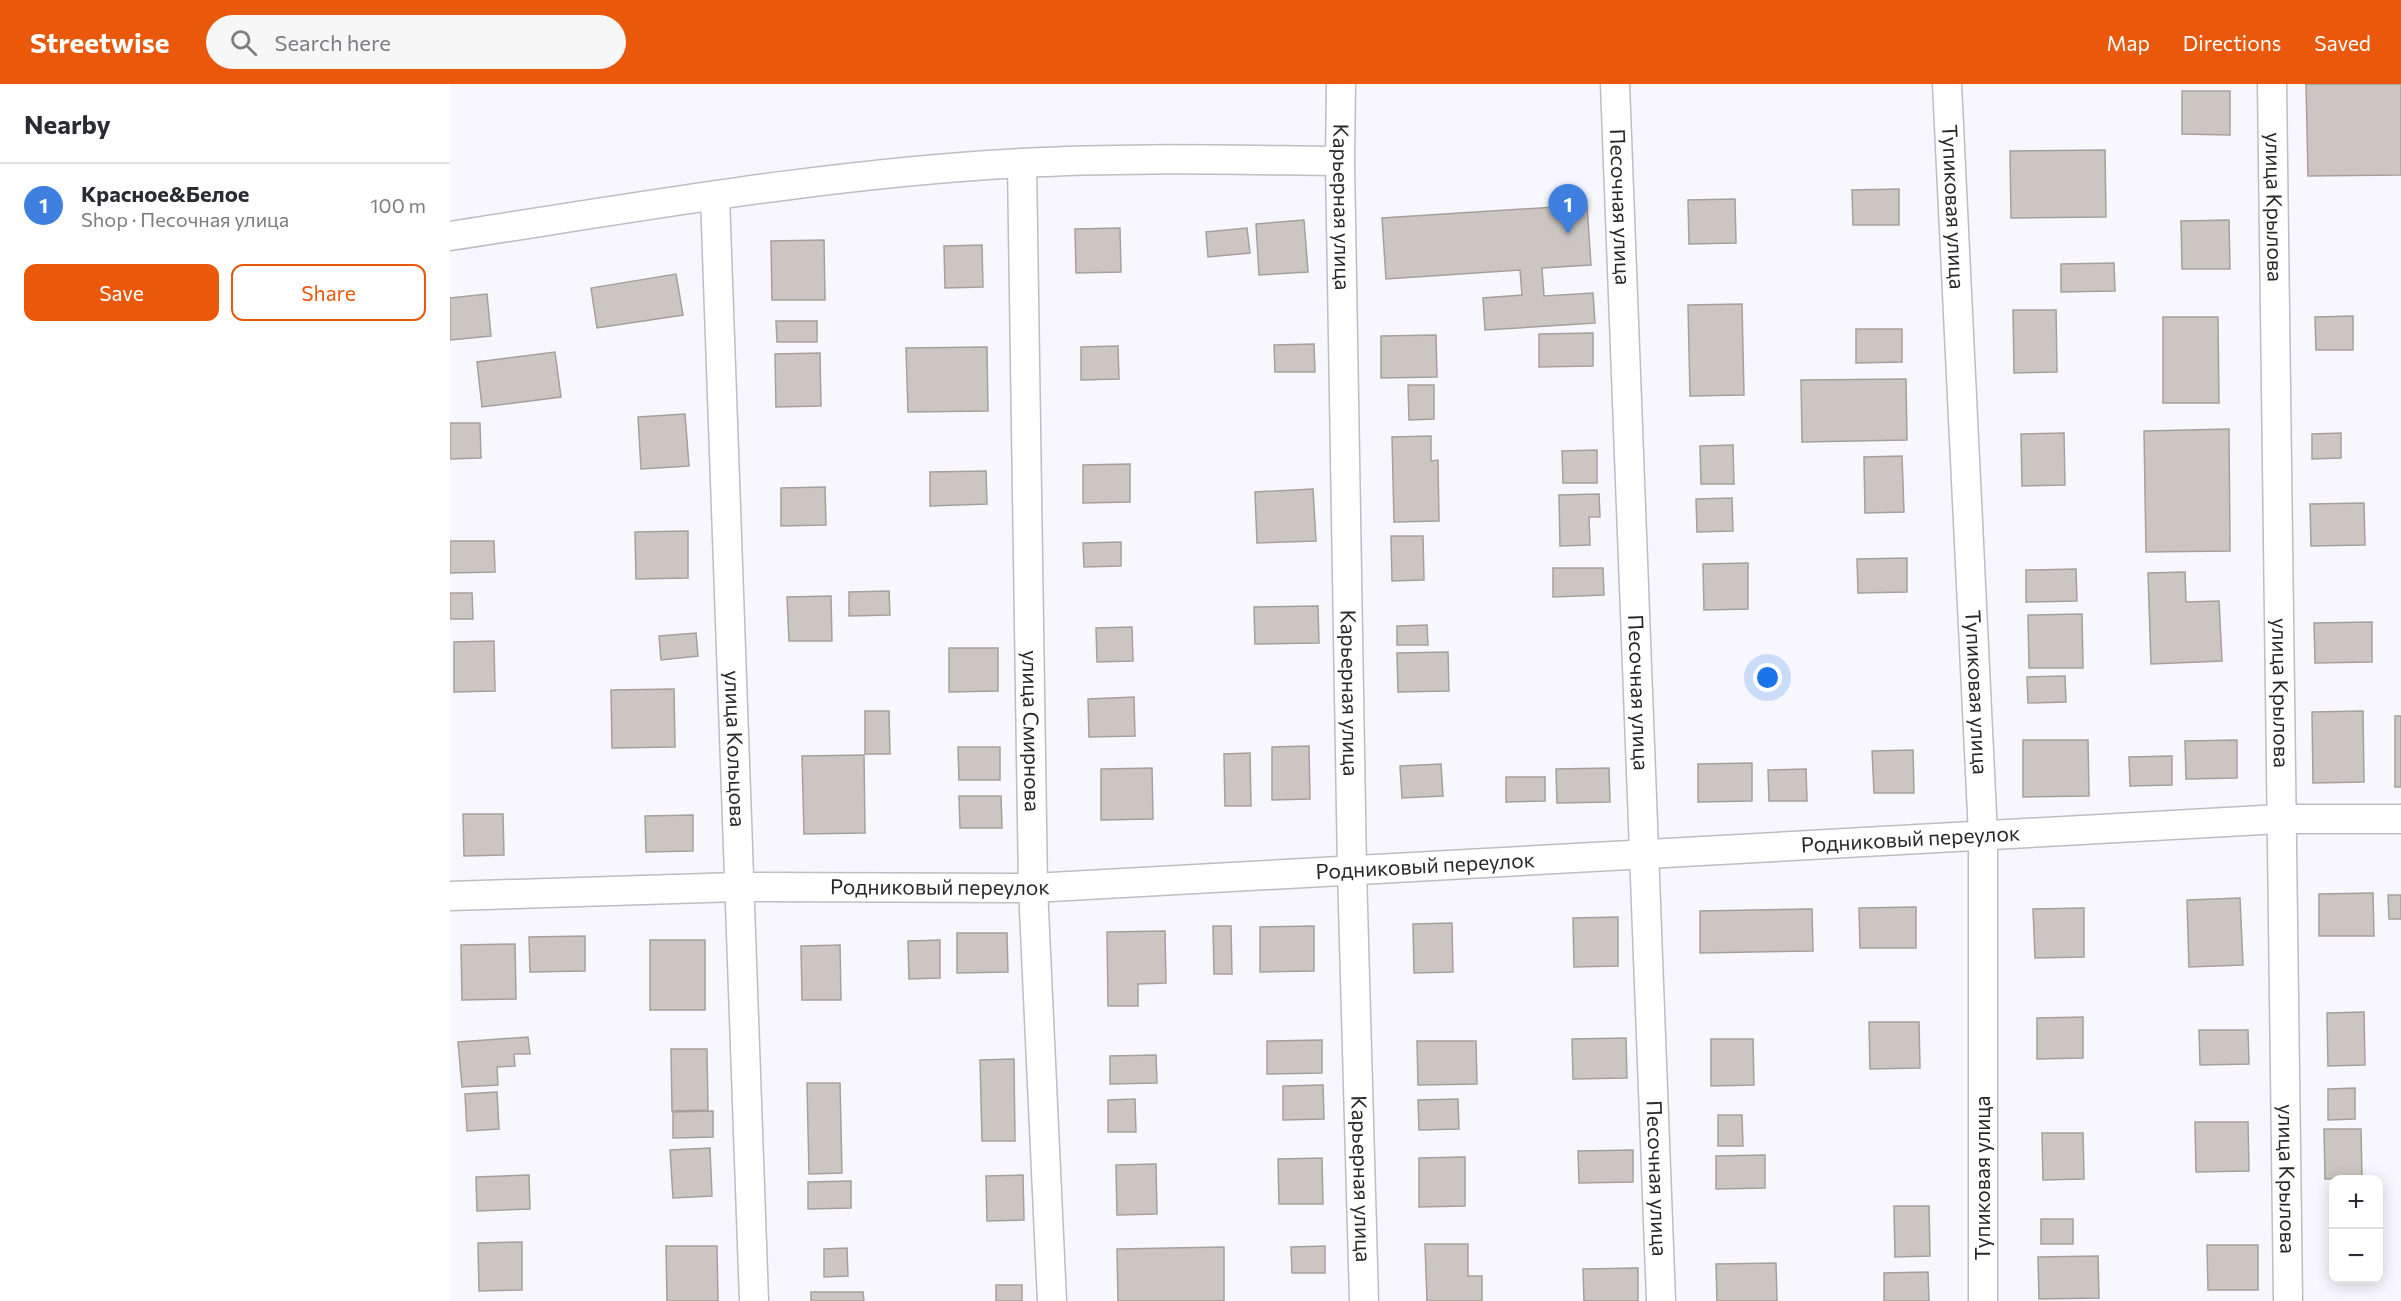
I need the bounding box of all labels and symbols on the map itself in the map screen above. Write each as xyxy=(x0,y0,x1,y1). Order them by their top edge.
street label: Карьерная улица xyxy=(1329,123,1356,291)
street label: Тупиковая улица xyxy=(1938,124,1971,290)
street label: Песочная улица xyxy=(1606,128,1637,285)
street label: улица Крылова xyxy=(2262,132,2289,282)
pin: 1 xyxy=(1548,184,1588,234)
street label: Карьерная улица xyxy=(1337,609,1364,777)
street label: Тупиковая улица xyxy=(1961,609,1994,775)
street label: Песочная улица xyxy=(1624,614,1655,771)
street label: улица Крылова xyxy=(2268,618,2295,768)
street label: улица Смирнова xyxy=(1018,650,1046,812)
your location xyxy=(1753,663,1782,692)
street label: улица Кольцова xyxy=(721,670,751,828)
street label: Родниковый переулок xyxy=(1800,819,2021,856)
street label: Родниковый переулок xyxy=(1315,846,1535,883)
street label: Родниковый переулок xyxy=(830,873,1050,899)
street label: Карьерная улица xyxy=(1347,1095,1377,1262)
street label: Тупиковая улица xyxy=(1969,1096,1994,1260)
street label: Песочная улица xyxy=(1642,1100,1673,1257)
street label: улица Крылова xyxy=(2274,1104,2301,1254)

